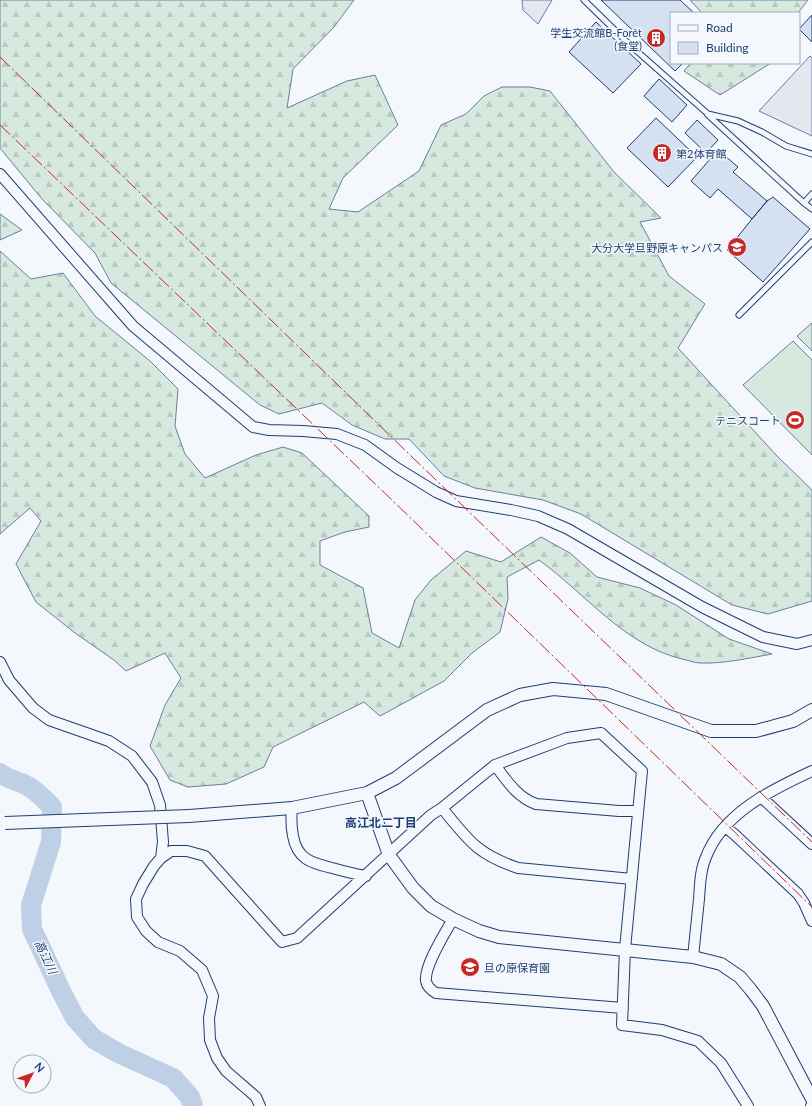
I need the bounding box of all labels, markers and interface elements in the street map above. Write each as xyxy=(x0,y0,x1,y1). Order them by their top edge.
legend xyxy=(670,12,800,64)
text: Road xyxy=(706,20,733,35)
place label: 学生交流館B-Forêt (食堂) xyxy=(550,26,642,52)
building icon: 学生交流館B-Forêt (食堂) xyxy=(645,27,667,49)
text: Building xyxy=(706,40,749,55)
building icon: 第2体育館 xyxy=(651,142,673,164)
place label: 第2体育館 xyxy=(676,147,726,160)
school or university icon: 大分大学旦野原キャンパス xyxy=(726,236,748,258)
place label: 大分大学旦野原キャンパス xyxy=(591,241,723,254)
sports icon: テニスコート xyxy=(784,409,806,431)
place label: テニスコート xyxy=(715,414,781,427)
district label: 高江北二丁目 xyxy=(345,815,417,830)
water label: 高江川 xyxy=(32,938,61,978)
school or university icon: 旦の原保育園 xyxy=(459,956,481,978)
place label: 旦の原保育園 xyxy=(484,961,550,974)
north arrow xyxy=(12,1054,52,1094)
text: N xyxy=(32,1060,48,1075)

